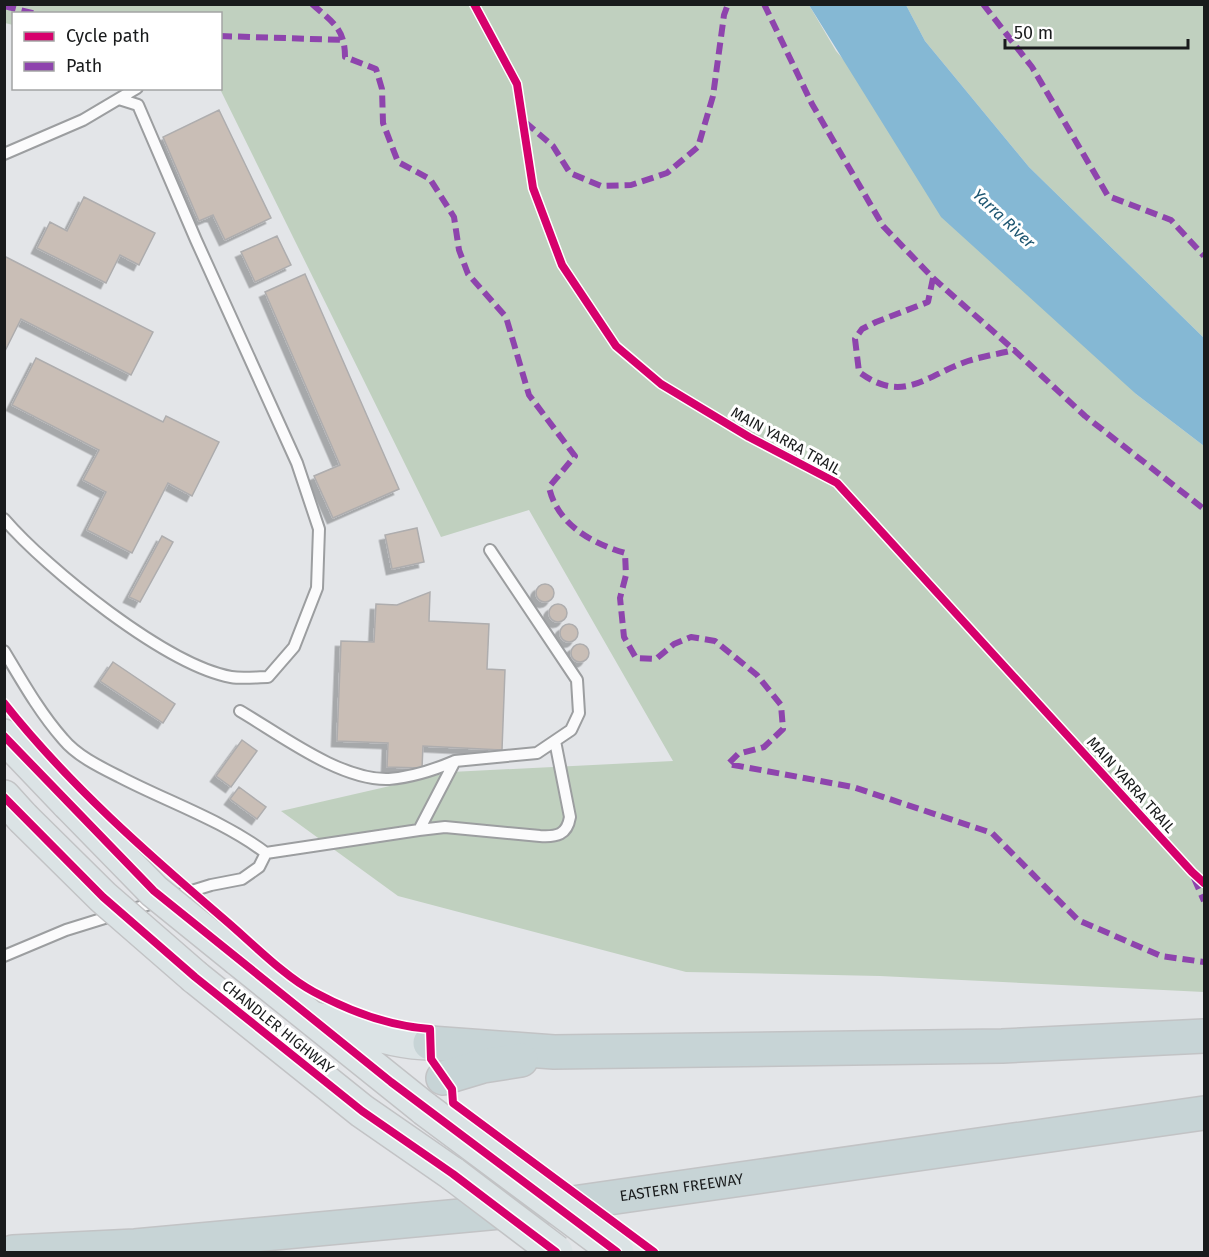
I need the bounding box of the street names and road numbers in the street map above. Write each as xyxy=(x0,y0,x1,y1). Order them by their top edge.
street label: MAIN YARRA TRAIL xyxy=(728,403,845,479)
street label: MAIN YARRA TRAIL xyxy=(1083,733,1179,837)
street label: CHANDLER HIGHWAY xyxy=(219,976,338,1078)
street label: EASTERN FREEWAY xyxy=(619,1170,745,1205)

